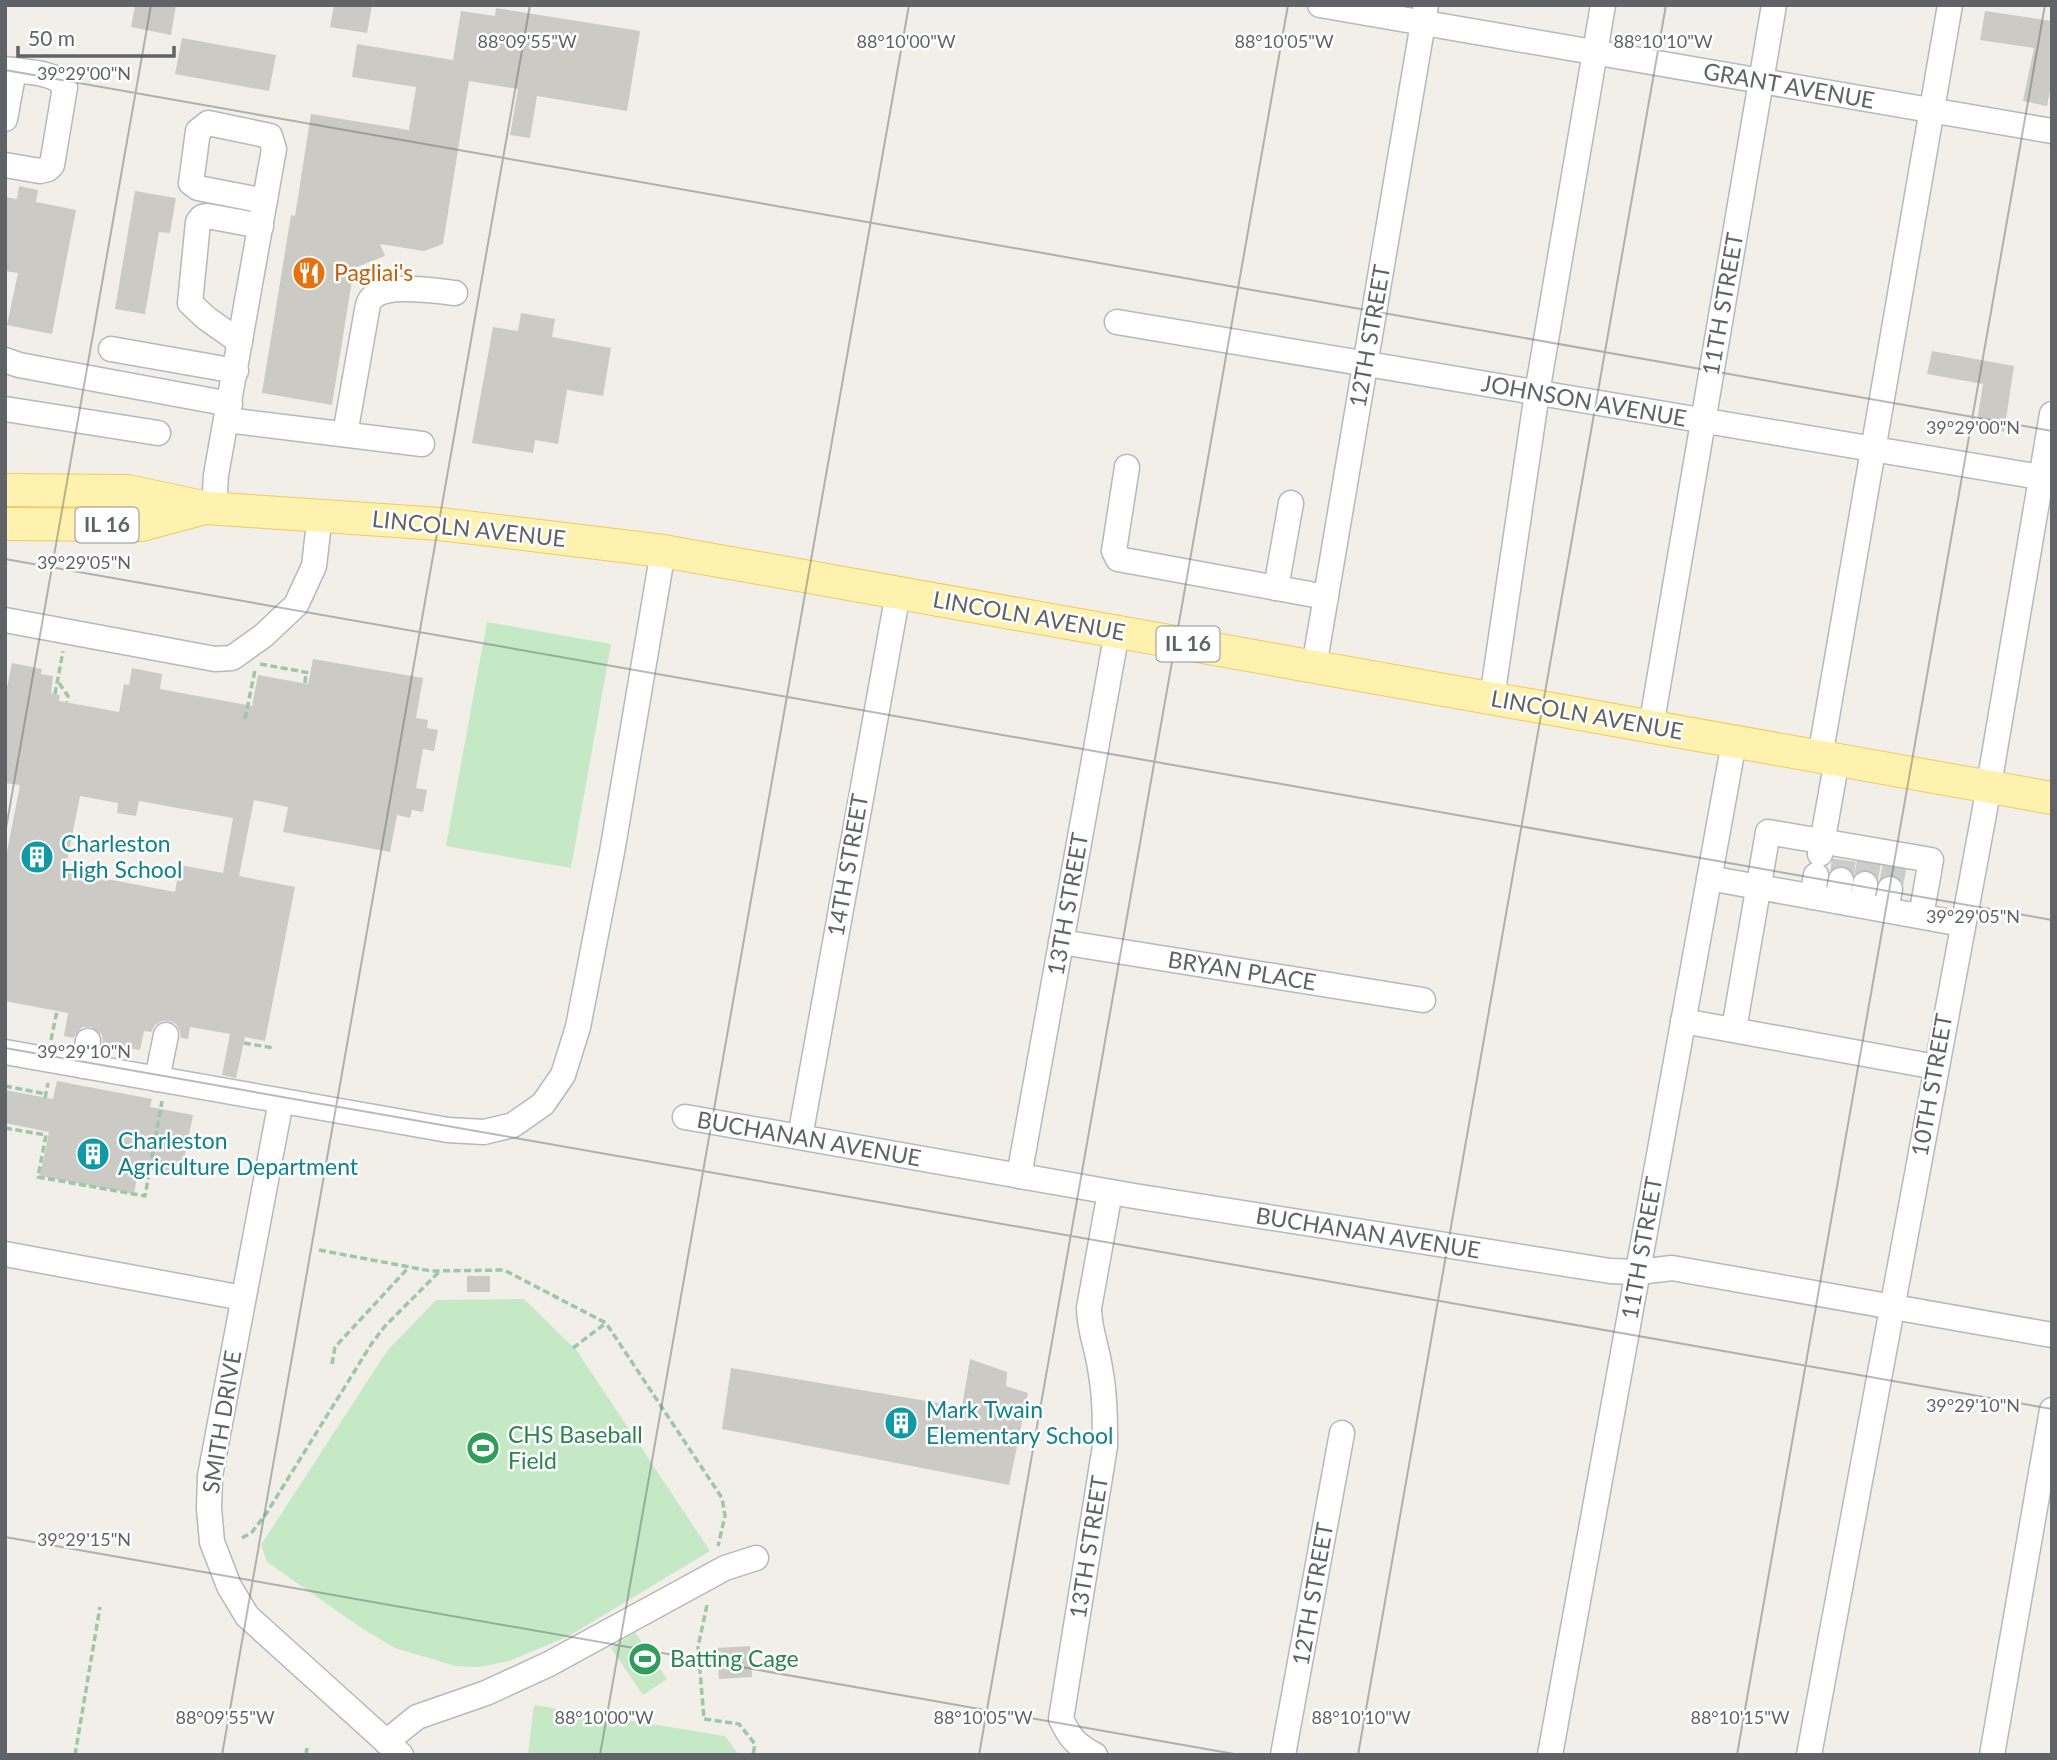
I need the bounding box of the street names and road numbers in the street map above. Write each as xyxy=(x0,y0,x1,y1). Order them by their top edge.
street label: GRANT AVENUE xyxy=(1701,56,1877,114)
street label: 11TH STREET xyxy=(1696,230,1748,377)
street label: 12TH STREET xyxy=(1343,262,1395,409)
street label: JOHNSON AVENUE xyxy=(1479,368,1689,432)
street label: LINCOLN AVENUE xyxy=(371,504,567,552)
road number: IL 16 xyxy=(76,508,138,542)
street label: LINCOLN AVENUE xyxy=(931,584,1127,646)
road number: IL 16 xyxy=(1156,626,1220,662)
street label: LINCOLN AVENUE xyxy=(1489,683,1685,745)
street label: 14TH STREET xyxy=(821,791,873,938)
street label: 13TH STREET xyxy=(1041,830,1093,977)
street label: BRYAN PLACE xyxy=(1166,944,1318,996)
street label: 10TH STREET xyxy=(1905,1011,1957,1158)
street label: BUCHANAN AVENUE xyxy=(695,1105,923,1172)
street label: 11TH STREET xyxy=(1615,1174,1667,1321)
street label: BUCHANAN AVENUE xyxy=(1254,1200,1482,1264)
street label: SMITH DRIVE xyxy=(196,1348,246,1495)
street label: 13TH STREET xyxy=(1063,1473,1113,1620)
street label: 12TH STREET xyxy=(1286,1520,1338,1667)

